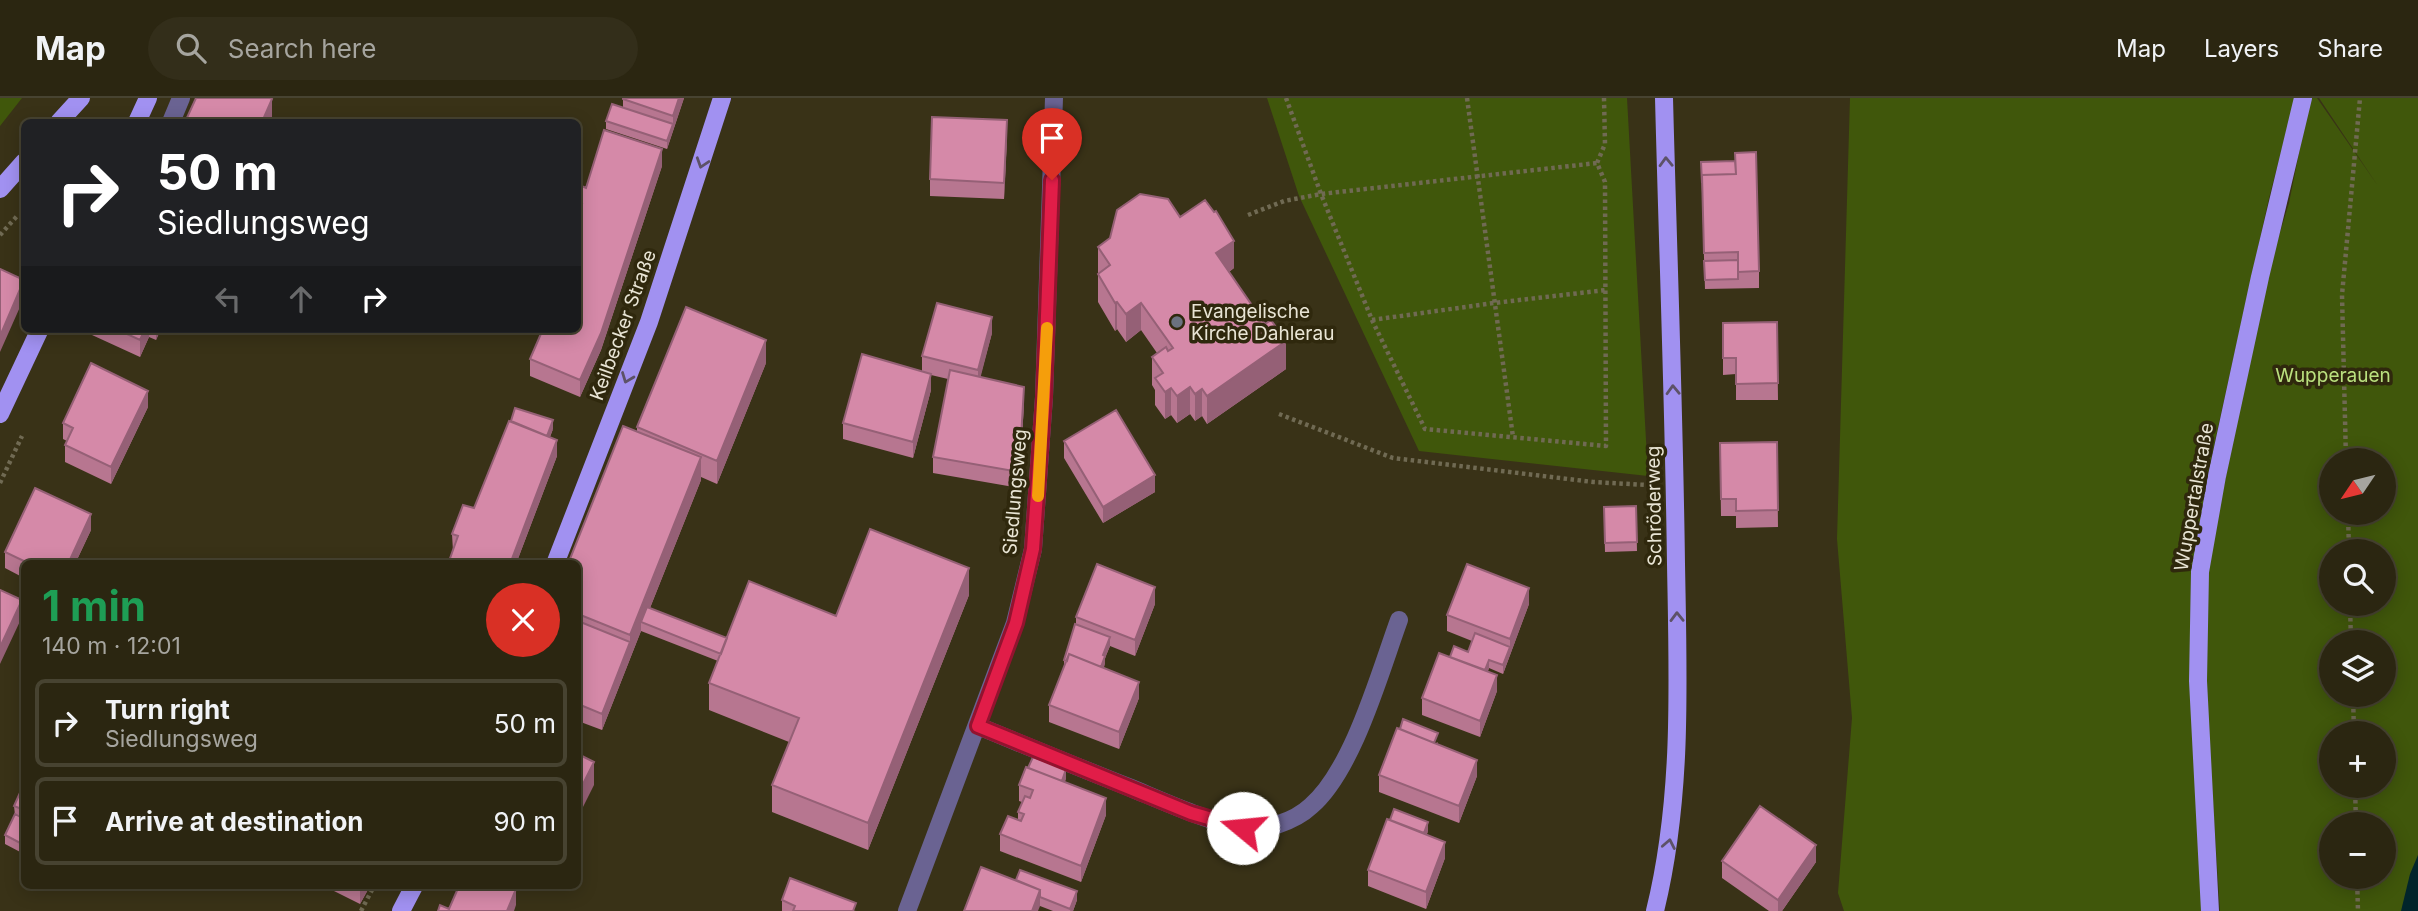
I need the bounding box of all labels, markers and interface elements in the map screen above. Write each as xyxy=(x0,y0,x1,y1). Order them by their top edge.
search box xyxy=(148,17,638,80)
text: Map xyxy=(35,28,106,68)
icon: search xyxy=(172,29,210,67)
text: Search here xyxy=(228,33,376,64)
text: Map xyxy=(2116,34,2166,63)
text: Layers xyxy=(2204,34,2279,63)
text: Share xyxy=(2317,34,2383,63)
pin xyxy=(1022,108,1082,180)
icon: arrive xyxy=(1033,119,1071,157)
text: 50 m xyxy=(157,143,278,202)
icon: right xyxy=(42,147,133,238)
one-way arrow xyxy=(695,157,710,169)
one-way arrow xyxy=(1658,157,1673,168)
text: Siedlungsweg xyxy=(157,203,370,242)
street label: Keilbecker Straße xyxy=(585,247,661,403)
icon: left xyxy=(209,280,247,318)
icon: ahead xyxy=(282,280,320,318)
icon: right xyxy=(355,280,393,318)
place label: Evangelische Kirche Dahlerau xyxy=(1191,300,1334,345)
marker: Evangelische Kirche Dahlerau xyxy=(1169,314,1185,330)
park label: Wupperauen xyxy=(2275,364,2391,387)
one-way arrow xyxy=(622,372,636,384)
one-way arrow xyxy=(1665,384,1680,395)
street label: Wuppertalstraße xyxy=(2170,421,2218,573)
street label: Siedlungsweg xyxy=(998,428,1032,556)
street label: Schröderweg xyxy=(1641,446,1667,566)
north arrow xyxy=(2319,448,2396,525)
map controls xyxy=(2319,448,2396,889)
button: search xyxy=(2319,539,2396,616)
text: 1 min xyxy=(42,580,146,631)
button: close xyxy=(486,583,560,657)
one-way arrow xyxy=(1669,611,1685,622)
button: layers xyxy=(2319,630,2396,707)
text: 140 m · 12:01 xyxy=(42,632,181,660)
text: Turn right xyxy=(105,694,230,725)
icon: right xyxy=(46,704,84,742)
text: 50 m xyxy=(494,708,556,739)
button: + xyxy=(2319,721,2396,798)
text: Siedlungsweg xyxy=(105,725,258,753)
position arrow xyxy=(1206,791,1280,865)
icon: arrive xyxy=(46,802,84,840)
text: Arrive at destination xyxy=(105,806,364,837)
text: 90 m xyxy=(493,806,556,837)
button: − xyxy=(2319,812,2396,889)
one-way arrow xyxy=(1661,838,1676,850)

